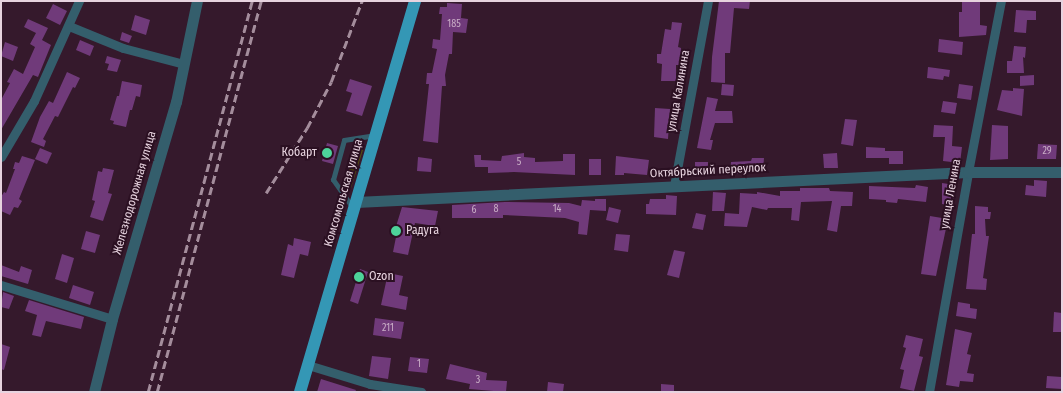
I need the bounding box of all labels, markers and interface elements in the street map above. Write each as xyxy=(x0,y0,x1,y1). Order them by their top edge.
house number: 185 xyxy=(447,19,461,31)
street label: улица Калинина xyxy=(665,49,693,133)
street label: Железнодорожная улица xyxy=(110,130,160,256)
street label: Комсомольская улица xyxy=(322,137,366,249)
place label: Кобарт xyxy=(281,146,317,160)
house number: 29 xyxy=(1042,146,1052,158)
marker: Кобарт xyxy=(321,147,333,159)
house number: 5 xyxy=(517,157,521,169)
street label: улица Ленина xyxy=(938,158,964,230)
street label: Октябрьский переулок xyxy=(650,161,766,181)
house number: 8 xyxy=(494,204,498,216)
house number: 14 xyxy=(553,204,561,216)
house number: 6 xyxy=(472,205,476,217)
place label: Радуга xyxy=(406,224,439,238)
marker: Радуга xyxy=(390,225,402,237)
place label: Ozon xyxy=(369,270,394,284)
marker: Ozon xyxy=(353,271,365,283)
house number: 211 xyxy=(382,323,394,335)
house number: 1 xyxy=(417,359,421,371)
house number: 3 xyxy=(476,375,480,387)

